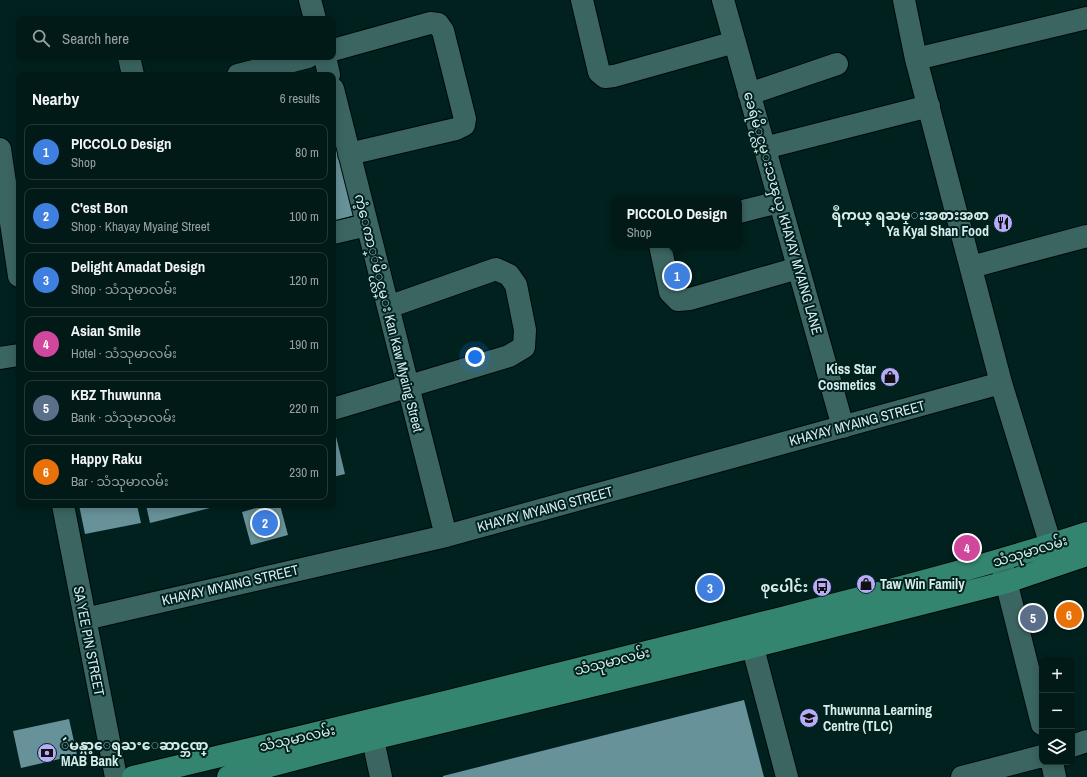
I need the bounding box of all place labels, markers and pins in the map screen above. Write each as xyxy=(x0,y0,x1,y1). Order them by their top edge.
place label: ရဳကယ္ ရႀမ္းအစားအစာ Ya Kyal Shan Food xyxy=(832,205,989,240)
restaurant icon: ရဳကယ္ ရႀမ္းအစားအစာ Ya Kyal Shan Food xyxy=(992,212,1014,234)
pin: 1 xyxy=(664,261,690,291)
place label: Kiss Star Cosmetics xyxy=(818,360,877,394)
shop icon: Kiss Star Cosmetics xyxy=(879,366,901,388)
pin: 2 xyxy=(252,508,278,538)
pin: 4 xyxy=(954,533,980,563)
pin: 3 xyxy=(697,573,723,603)
shop icon: Taw Win Family xyxy=(855,573,877,595)
place label: Taw Win Family xyxy=(880,575,965,593)
bus stop icon: စုပေါင်း xyxy=(811,576,833,598)
place label: စုပေါင်း xyxy=(761,577,808,599)
pin: 6 xyxy=(1056,600,1082,630)
pin: 5 xyxy=(1020,603,1046,633)
place label: Thuwunna Learning Centre (TLC) xyxy=(823,701,932,735)
school or university icon: Thuwunna Learning Centre (TLC) xyxy=(798,707,820,729)
place label: ဴမန္မာ့ေရႀႚေဆာင္ဘဏ္ MAB Bank xyxy=(61,736,209,770)
bank icon: ဴမန္မာ့ေရႀႚေဆာင္ဘဏ္ MAB Bank xyxy=(36,742,58,764)

